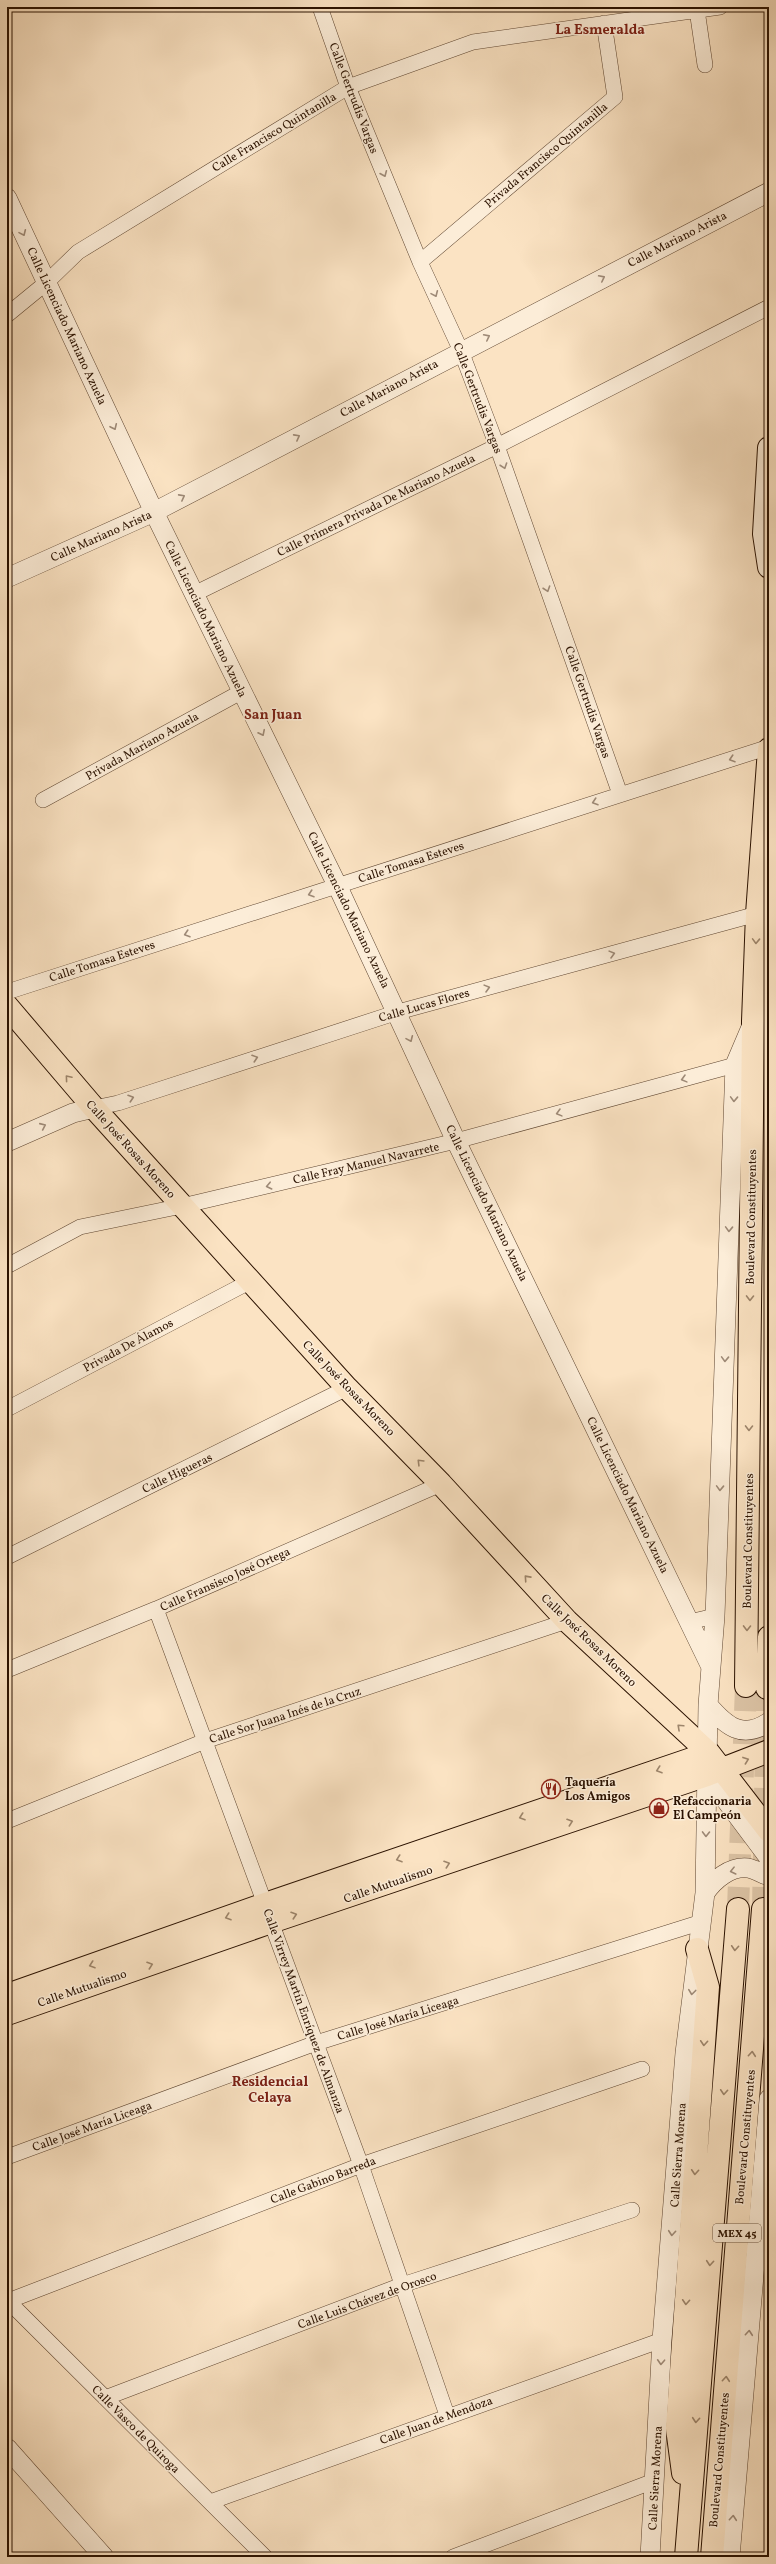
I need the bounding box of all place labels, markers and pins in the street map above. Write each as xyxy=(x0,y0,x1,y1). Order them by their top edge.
place label: Taquería Los Amigos xyxy=(565,1775,631,1805)
restaurant icon: Taquería Los Amigos xyxy=(540,1778,562,1800)
place label: Refaccionaria El Campeón xyxy=(673,1794,752,1824)
shop icon: Refaccionaria El Campeón xyxy=(648,1797,670,1819)

